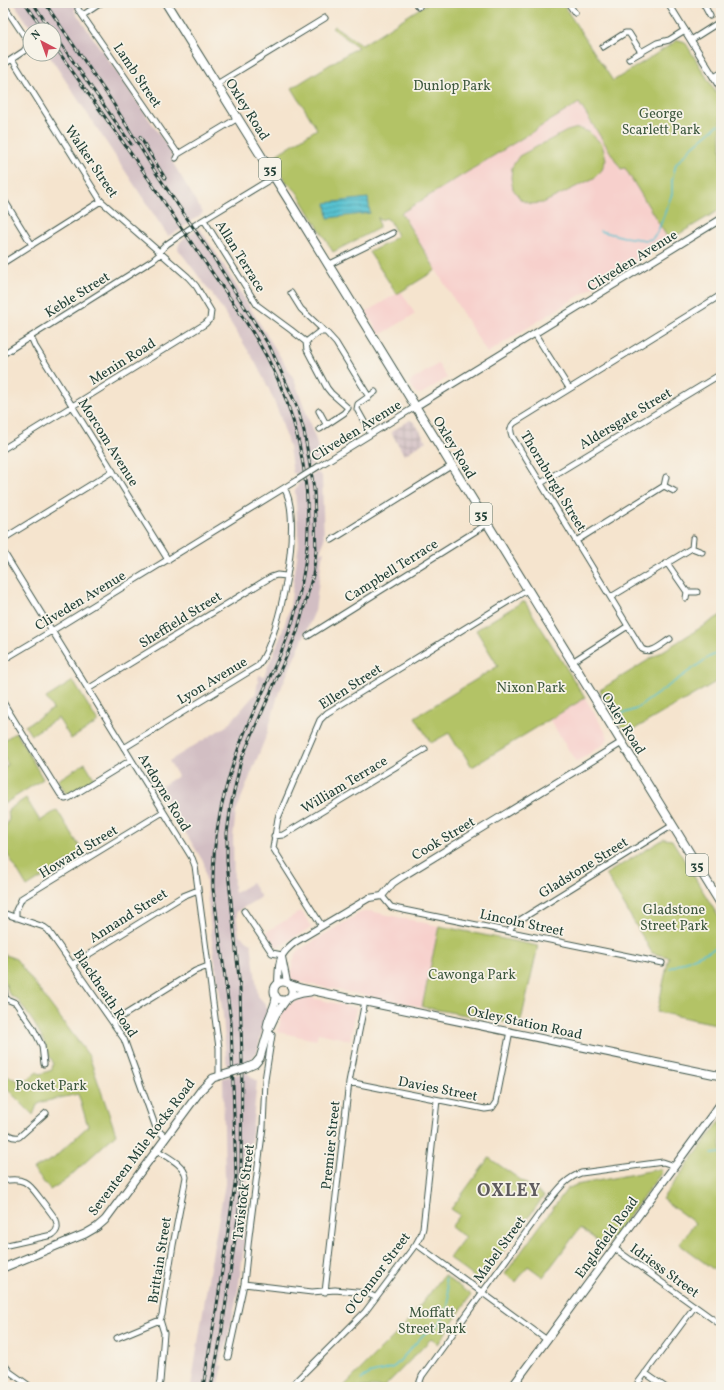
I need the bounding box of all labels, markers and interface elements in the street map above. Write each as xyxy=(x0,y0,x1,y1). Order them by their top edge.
north arrow xyxy=(22,22,62,62)
text: N xyxy=(28,27,44,44)
street label: Lamb Street xyxy=(108,40,165,112)
street label: Oxley Road xyxy=(220,75,273,145)
park label: Dunlop Park xyxy=(413,77,491,96)
park label: George Scarlett Park xyxy=(622,105,701,140)
street label: Walker Street xyxy=(59,122,122,202)
road number: 35 xyxy=(259,158,281,180)
street label: Allan Terrace xyxy=(210,217,270,297)
street label: Cliveden Avenue xyxy=(584,226,682,297)
street label: Keble Street xyxy=(42,268,114,323)
street label: Menin Road xyxy=(86,334,160,390)
street label: Aldersgate Street xyxy=(576,384,676,455)
street label: Morcom Avenue xyxy=(73,395,143,491)
street label: Cliveden Avenue xyxy=(308,396,406,467)
street label: Oxley Road xyxy=(428,413,480,483)
street label: Thornburgh Street xyxy=(515,428,590,536)
road number: 35 xyxy=(470,503,492,525)
street label: Campbell Terrace xyxy=(341,535,442,608)
street label: Cliveden Avenue xyxy=(32,566,130,636)
street label: Sheffield Street xyxy=(136,587,226,653)
street label: Lyon Avenue xyxy=(174,653,252,710)
street label: Ellen Street xyxy=(316,660,386,715)
park label: Nixon Park xyxy=(497,679,566,698)
street label: Oxley Road xyxy=(596,689,649,759)
street label: Ardoyne Road xyxy=(133,750,195,835)
street label: William Terrace xyxy=(298,752,392,819)
street label: Cook Street xyxy=(408,813,479,866)
street label: Howard Street xyxy=(36,821,122,883)
street label: Gladstone Street xyxy=(536,833,632,903)
road number: 35 xyxy=(686,854,708,876)
street label: Annand Street xyxy=(86,885,172,948)
park label: Gladstone Street Park xyxy=(640,901,708,936)
street label: Lincoln Street xyxy=(478,905,566,942)
street label: Blackheath Road xyxy=(68,946,141,1042)
park label: Cawonga Park xyxy=(428,966,516,985)
street label: Oxley Station Road xyxy=(466,1002,584,1045)
street label: Davies Street xyxy=(396,1072,479,1106)
street label: Seventeen Mile Rocks Road xyxy=(84,1075,200,1220)
park label: Pocket Park xyxy=(15,1077,87,1096)
street label: Premier Street xyxy=(317,1100,346,1191)
street label: Tavistock Street xyxy=(229,1143,260,1241)
district label: OXLEY xyxy=(477,1179,541,1204)
street label: Englefield Road xyxy=(571,1193,643,1283)
street label: Mabel Street xyxy=(470,1213,531,1287)
street label: Brittain Street xyxy=(144,1215,177,1305)
street label: O'Connor Street xyxy=(341,1229,416,1319)
street label: Idriess Street xyxy=(626,1240,703,1303)
park label: Moffatt Street Park xyxy=(398,1304,466,1339)

